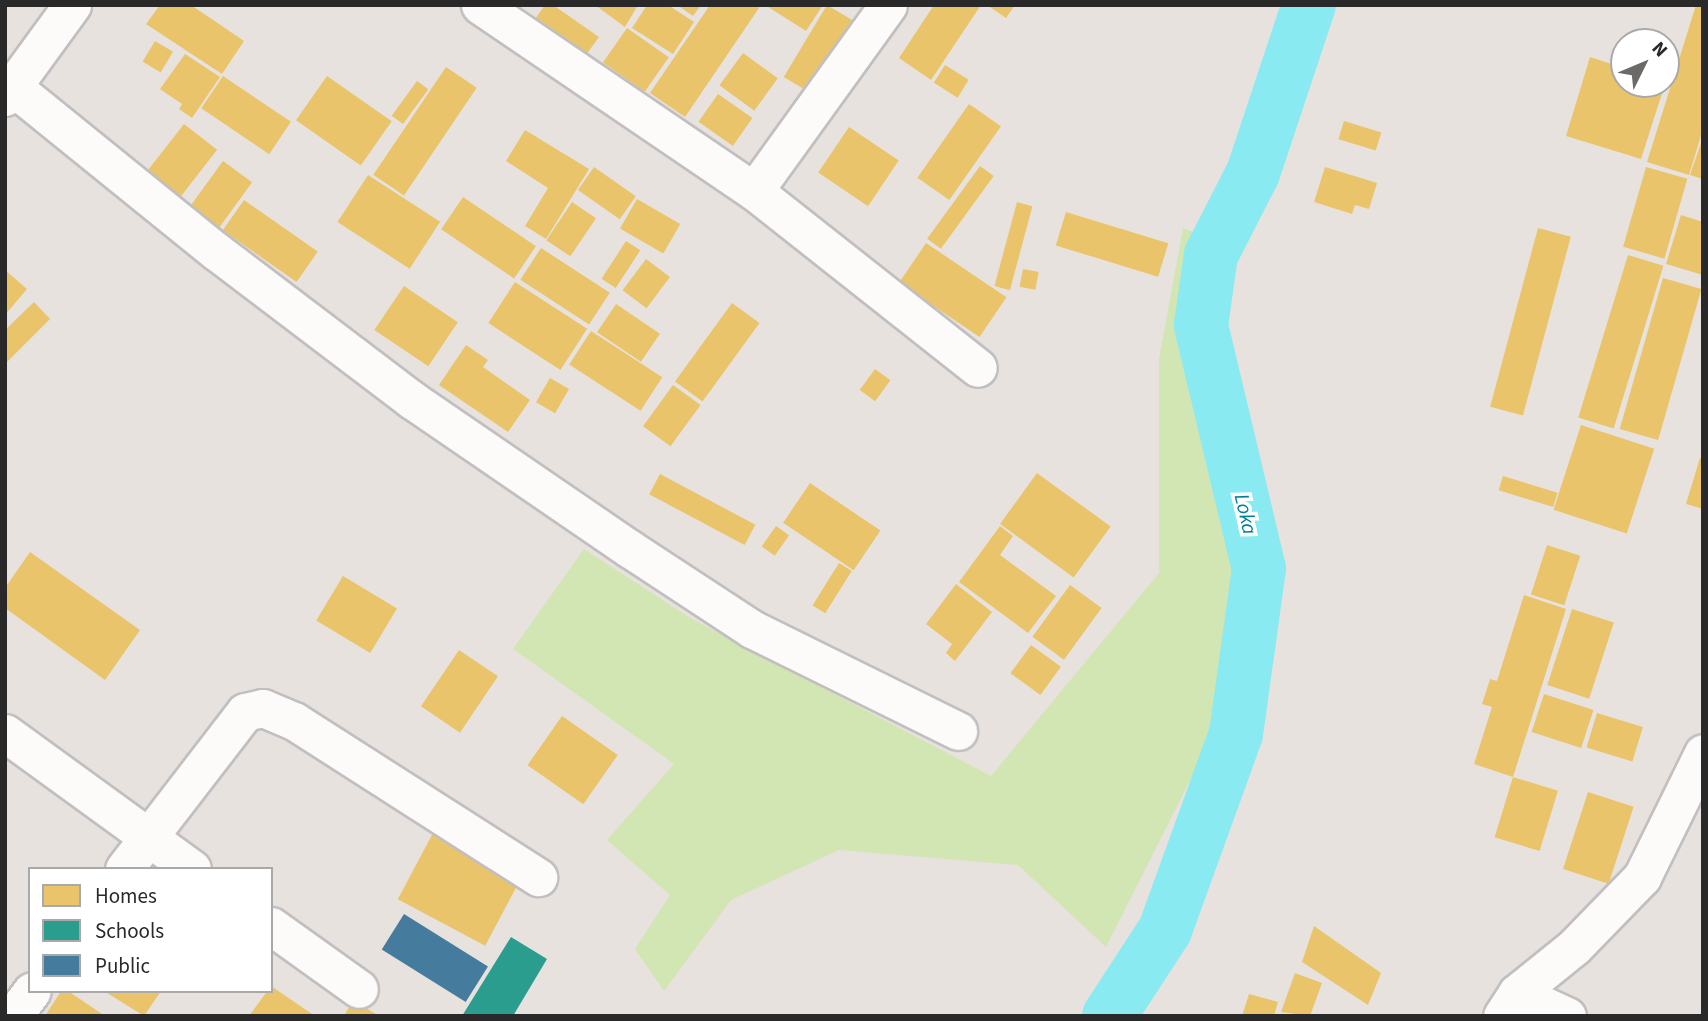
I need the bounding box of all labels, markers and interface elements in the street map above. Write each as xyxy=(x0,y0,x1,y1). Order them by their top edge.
north arrow xyxy=(1610,28,1680,98)
text: N xyxy=(1645,36,1673,64)
water label: Loka xyxy=(1229,491,1263,537)
legend xyxy=(28,867,273,993)
text: Homes xyxy=(95,881,157,911)
text: Schools xyxy=(95,916,164,946)
text: Public xyxy=(95,951,150,981)

